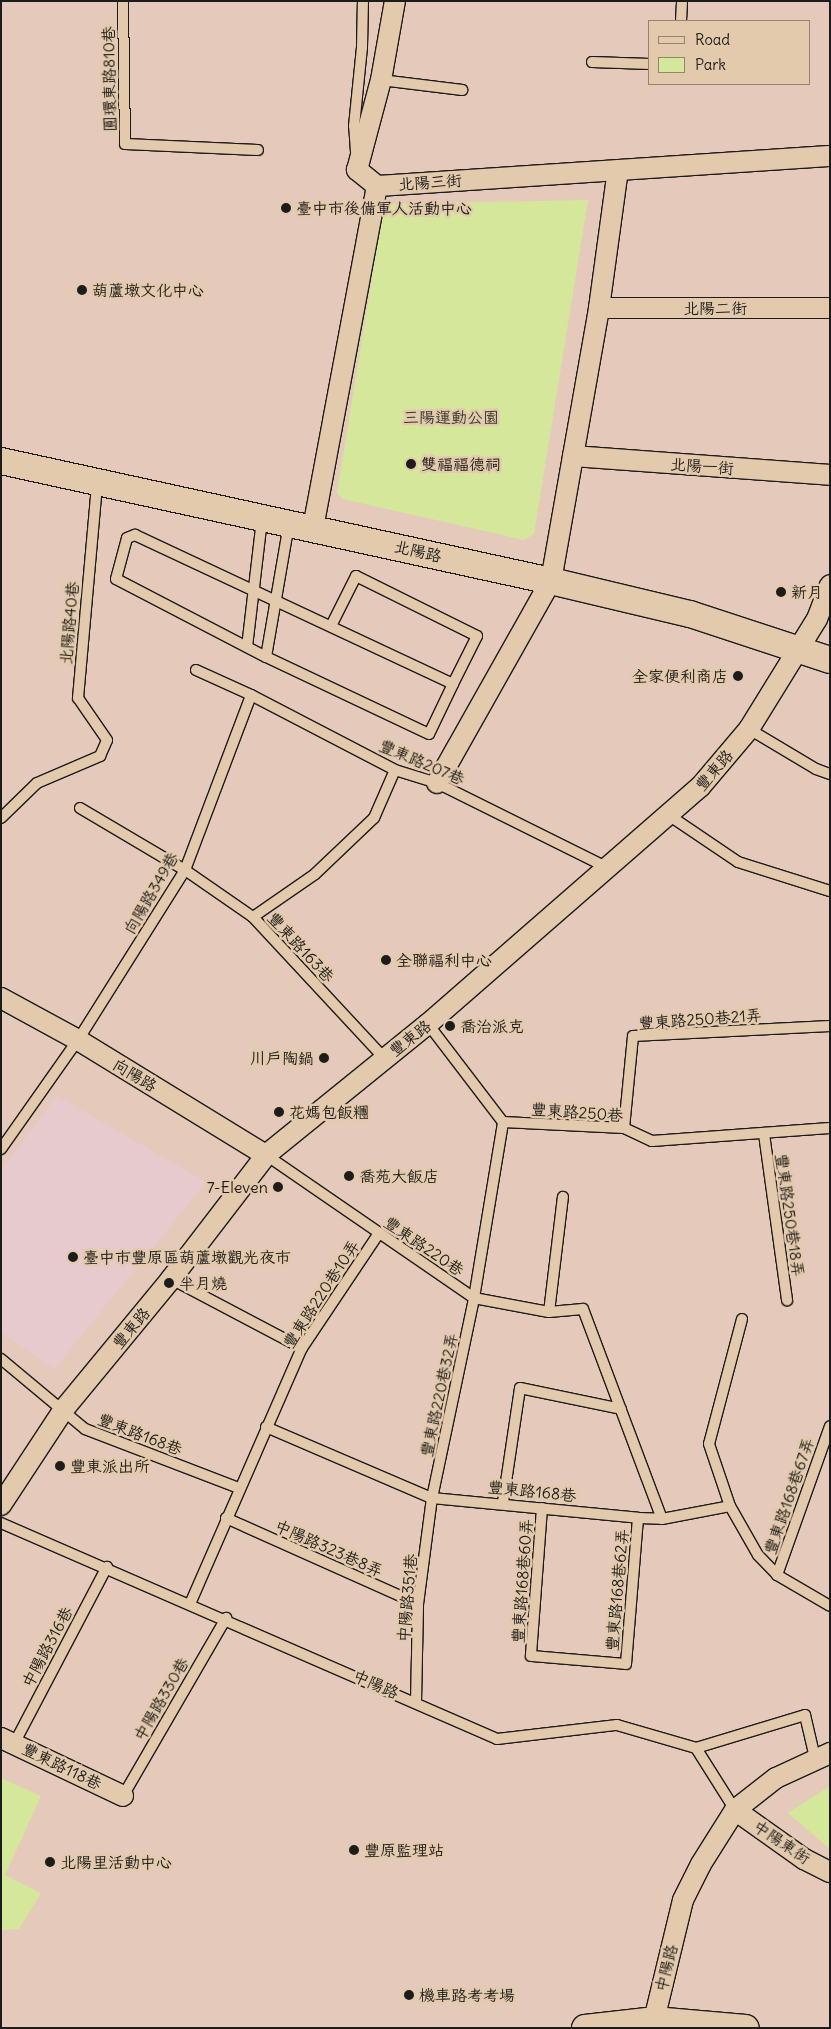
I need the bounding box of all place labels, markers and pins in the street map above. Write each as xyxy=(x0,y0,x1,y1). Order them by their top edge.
place label: 臺中市後備軍人活動中心 xyxy=(296,198,472,218)
marker: 臺中市後備軍人活動中心 xyxy=(280,202,292,214)
place label: 葫蘆墩文化中心 xyxy=(92,280,204,300)
marker: 葫蘆墩文化中心 xyxy=(76,284,88,296)
place label: 雙福福德祠 xyxy=(421,454,501,474)
marker: 雙福福德祠 xyxy=(405,458,417,470)
place label: 新月 xyxy=(791,582,823,602)
marker: 新月 xyxy=(775,586,787,598)
place label: 全家便利商店 xyxy=(632,666,728,686)
marker: 全家便利商店 xyxy=(732,670,744,682)
place label: 全聯福利中心 xyxy=(396,950,492,970)
marker: 全聯福利中心 xyxy=(380,954,392,966)
place label: 喬治派克 xyxy=(460,1016,524,1036)
marker: 喬治派克 xyxy=(444,1020,456,1032)
place label: 川戶陶鍋 xyxy=(250,1048,314,1068)
marker: 川戶陶鍋 xyxy=(318,1052,330,1064)
place label: 花媽包飯糰 xyxy=(289,1102,369,1122)
marker: 花媽包飯糰 xyxy=(273,1106,285,1118)
place label: 喬苑大飯店 xyxy=(359,1166,439,1186)
marker: 喬苑大飯店 xyxy=(343,1170,355,1182)
place label: 7-Eleven xyxy=(207,1177,268,1197)
marker: 7-Eleven xyxy=(272,1181,284,1193)
place label: 臺中市豐原區葫蘆墩觀光夜市 xyxy=(83,1247,291,1267)
marker: 臺中市豐原區葫蘆墩觀光夜市 xyxy=(67,1251,79,1263)
place label: 半月燒 xyxy=(179,1273,227,1293)
marker: 半月燒 xyxy=(163,1277,175,1289)
place label: 豐東派出所 xyxy=(70,1456,150,1476)
marker: 豐東派出所 xyxy=(54,1460,66,1472)
place label: 豐原監理站 xyxy=(364,1840,444,1860)
marker: 豐原監理站 xyxy=(348,1844,360,1856)
place label: 北陽里活動中心 xyxy=(60,1852,172,1872)
marker: 北陽里活動中心 xyxy=(44,1856,56,1868)
place label: 機車路考考場 xyxy=(419,1985,515,2005)
marker: 機車路考考場 xyxy=(403,1989,415,2001)

